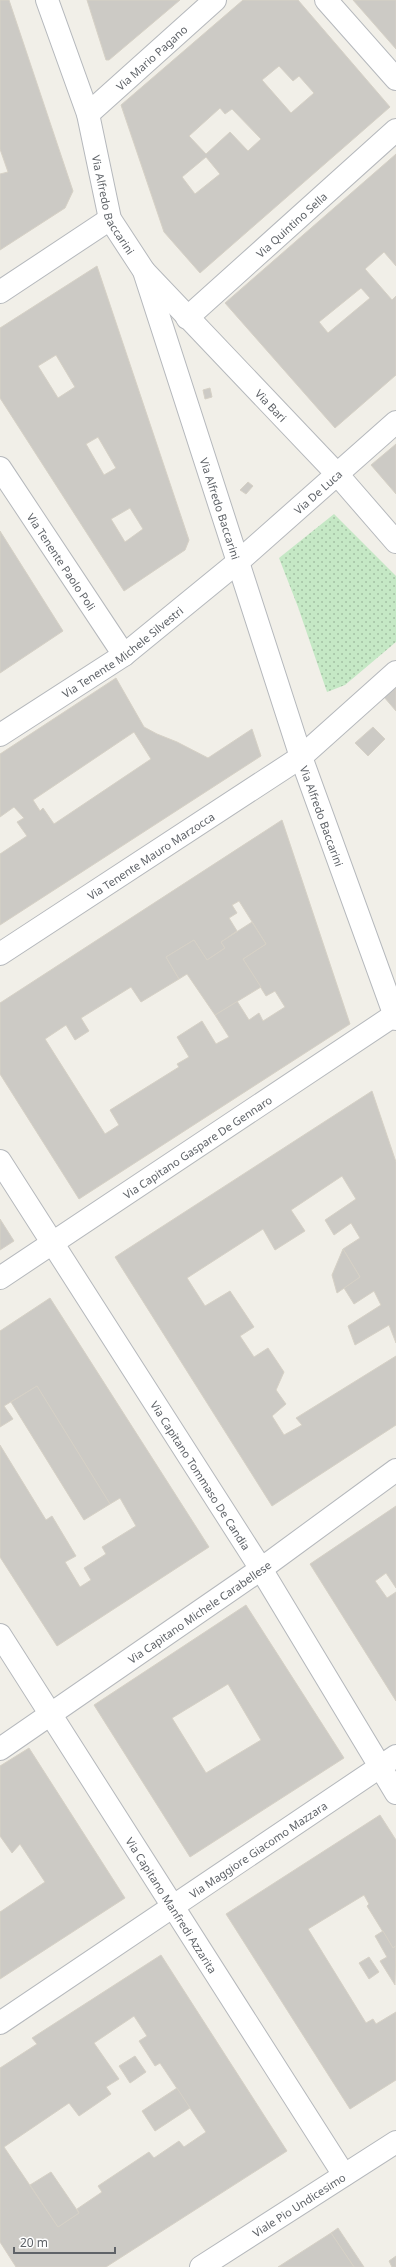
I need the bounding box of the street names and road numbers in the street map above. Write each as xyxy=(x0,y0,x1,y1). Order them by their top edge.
street label: Via Mario Pagano xyxy=(112,21,190,93)
street label: Via Alfredo Baccarini xyxy=(89,153,139,257)
street label: Via Quintino Sella xyxy=(252,188,330,260)
street label: Via Bari xyxy=(253,386,290,424)
street label: Via Alfredo Baccarini xyxy=(197,456,244,561)
street label: Via De Luca xyxy=(290,466,345,517)
street label: Via Tenente Paolo Poli xyxy=(24,510,100,613)
street label: Via Tenente Michele Silvestri xyxy=(59,603,186,701)
street label: Via Alfredo Baccarini xyxy=(297,764,348,868)
street label: Via Tenente Mauro Marzocca xyxy=(84,808,217,903)
street label: Via Capitano Gaspare De Gennaro xyxy=(120,1091,275,1202)
street label: Via Capitano Tommaso De Candia xyxy=(148,1398,254,1553)
street label: Via Capitano Michele Carabellese xyxy=(125,1557,274,1666)
street label: Via Maggiore Giacomo Mazzara xyxy=(186,1797,330,1901)
street label: Via Capitano Manfredi Azzarita xyxy=(123,1834,221,1976)
street label: Viale Pio Undicesimo xyxy=(249,2169,348,2240)

